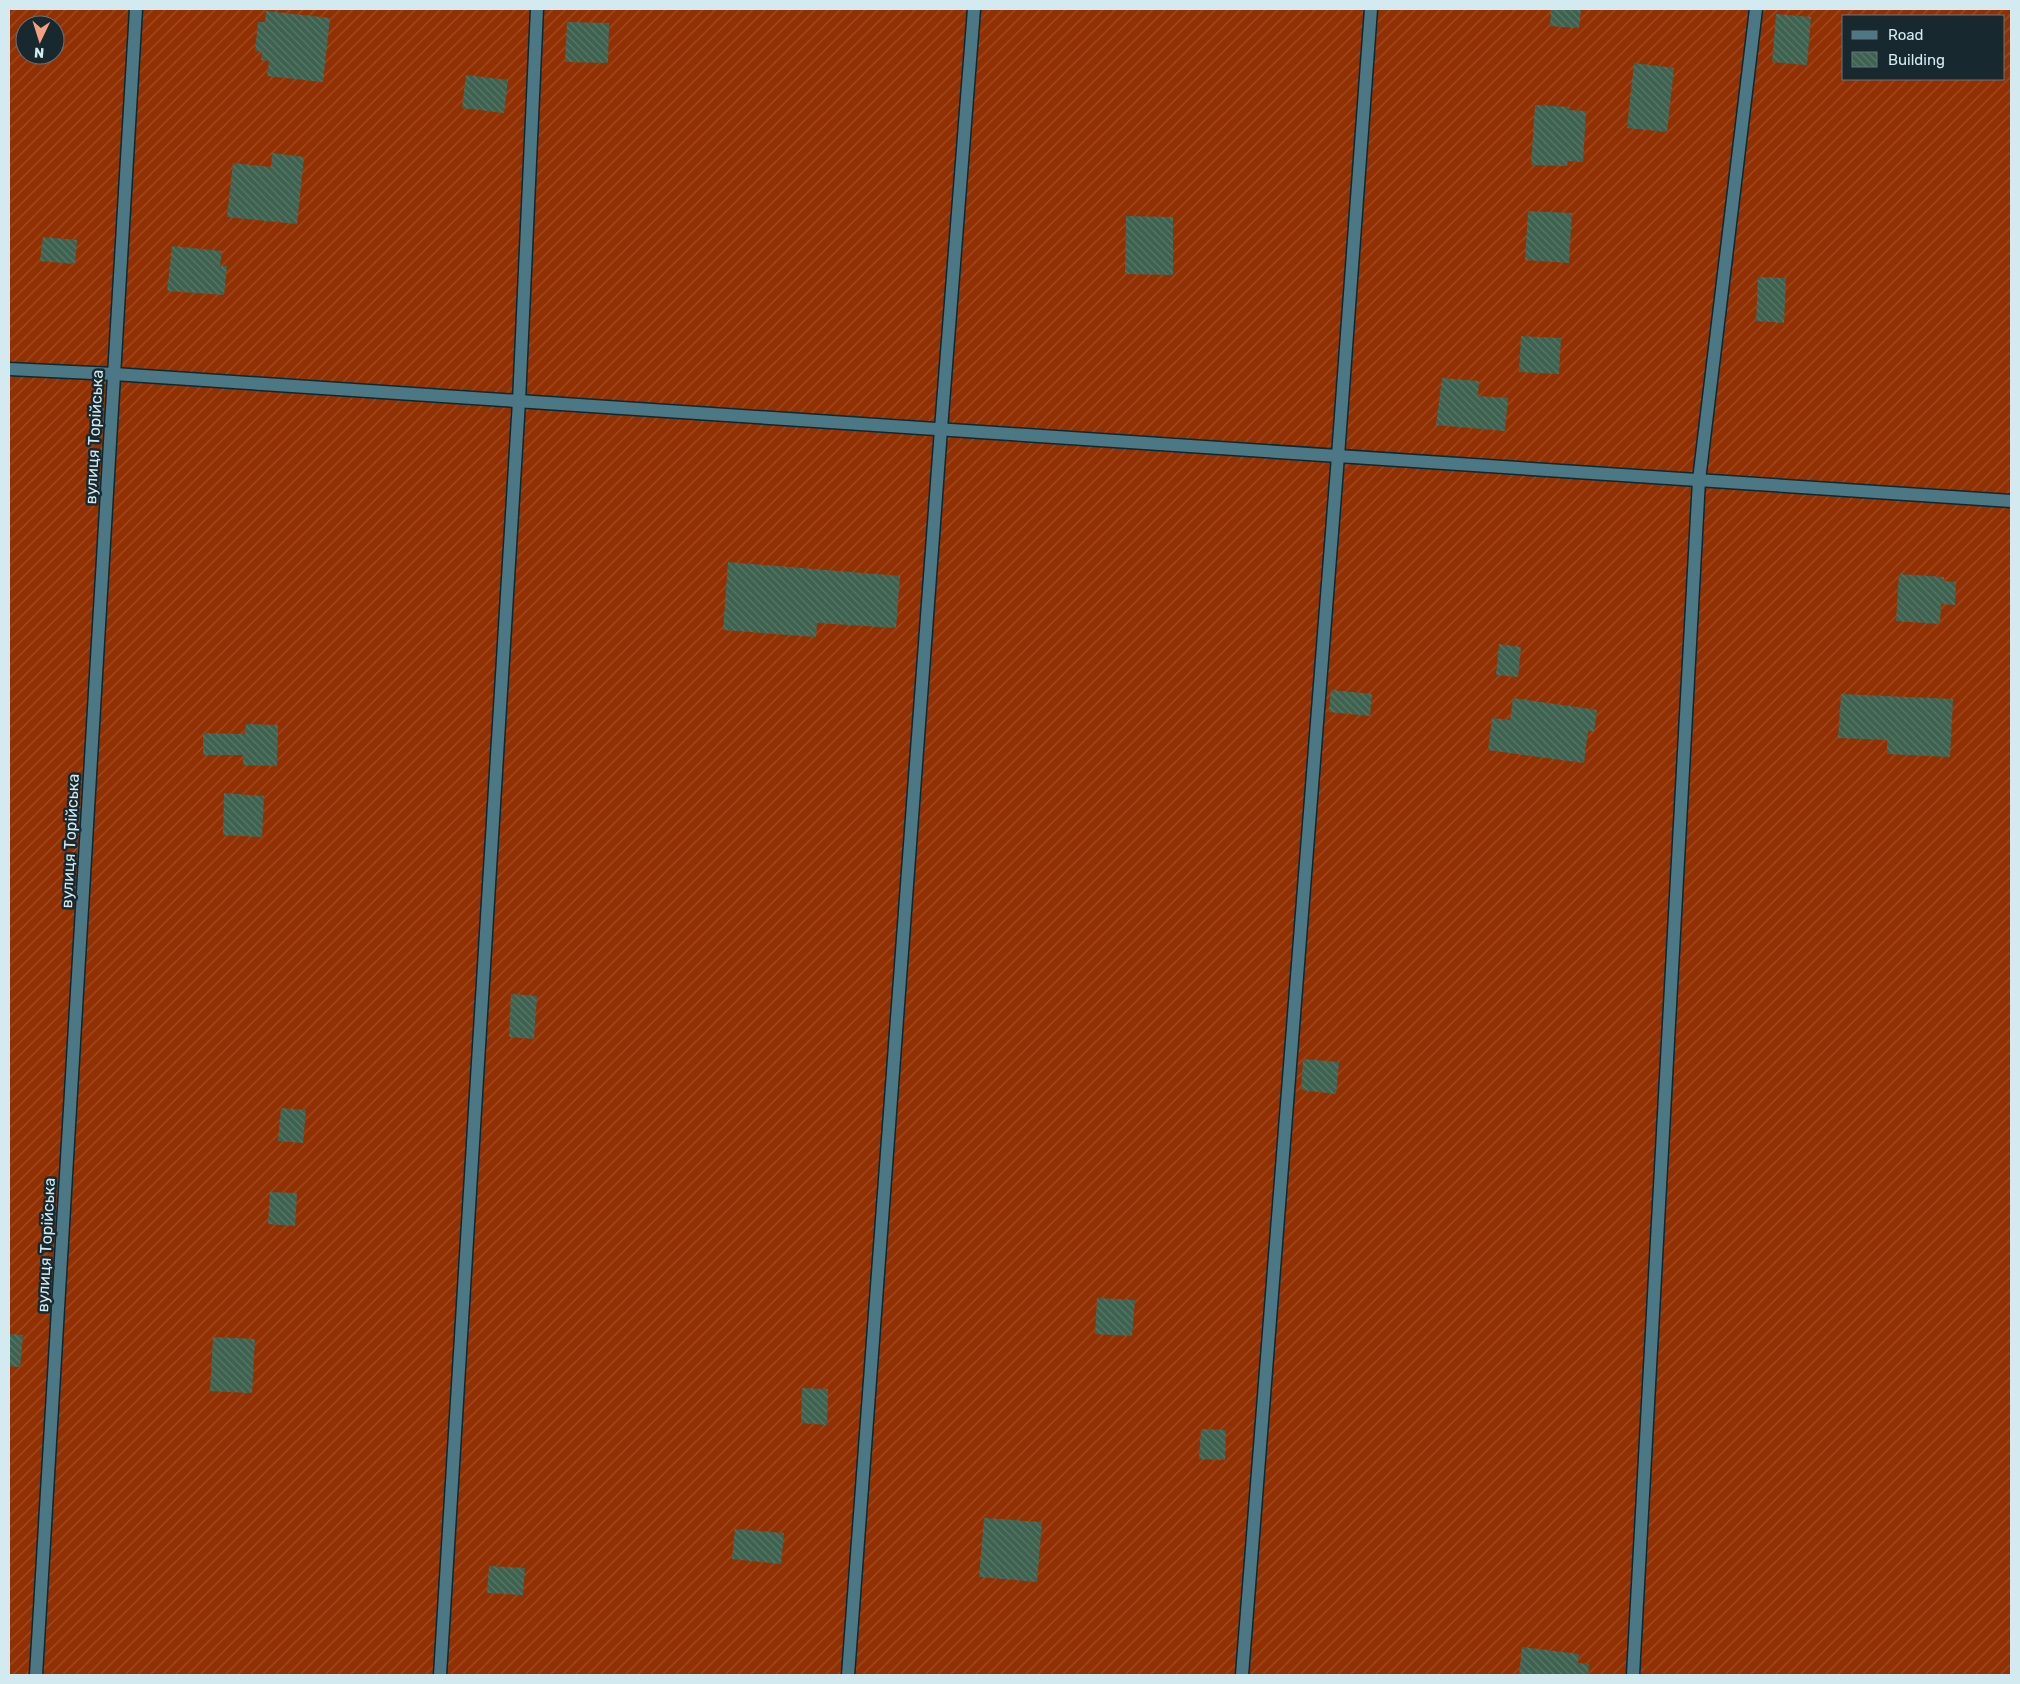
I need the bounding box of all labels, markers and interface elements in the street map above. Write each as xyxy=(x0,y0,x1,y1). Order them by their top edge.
north arrow xyxy=(15,15,65,65)
legend xyxy=(1842,15,2005,80)
text: Road xyxy=(1888,26,1924,44)
text: N xyxy=(34,44,45,61)
text: Building xyxy=(1888,51,1945,69)
street label: вулиця Торійська xyxy=(81,369,107,505)
street label: вулиця Торійська xyxy=(57,773,83,909)
street label: вулиця Торійська xyxy=(33,1177,59,1313)

